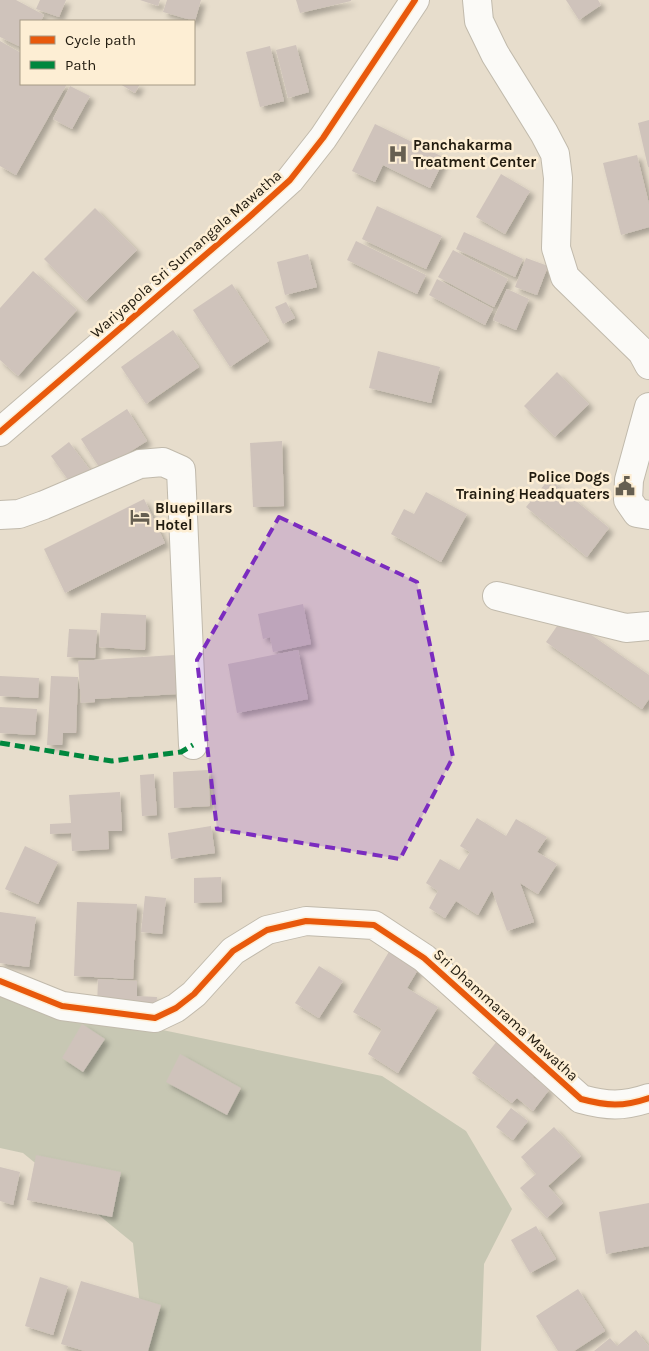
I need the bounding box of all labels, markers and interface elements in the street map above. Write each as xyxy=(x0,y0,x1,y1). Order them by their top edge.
legend xyxy=(20,20,195,85)
text: Cycle path xyxy=(65,31,136,49)
text: Path xyxy=(65,56,96,74)
place label: Panchakarma Treatment Center xyxy=(413,136,536,171)
hospital icon: Panchakarma Treatment Center xyxy=(387,143,409,165)
street label: Wariyapola Sri Sumangala Mawatha xyxy=(87,166,285,342)
place label: Police Dogs Training Headquaters xyxy=(456,468,610,503)
public building icon: Police Dogs Training Headquaters xyxy=(614,475,636,497)
place label: Bluepillars Hotel xyxy=(155,499,233,534)
hotel icon: Bluepillars Hotel xyxy=(129,506,151,528)
street label: Sri Dhammarama Mawatha xyxy=(430,945,582,1085)

